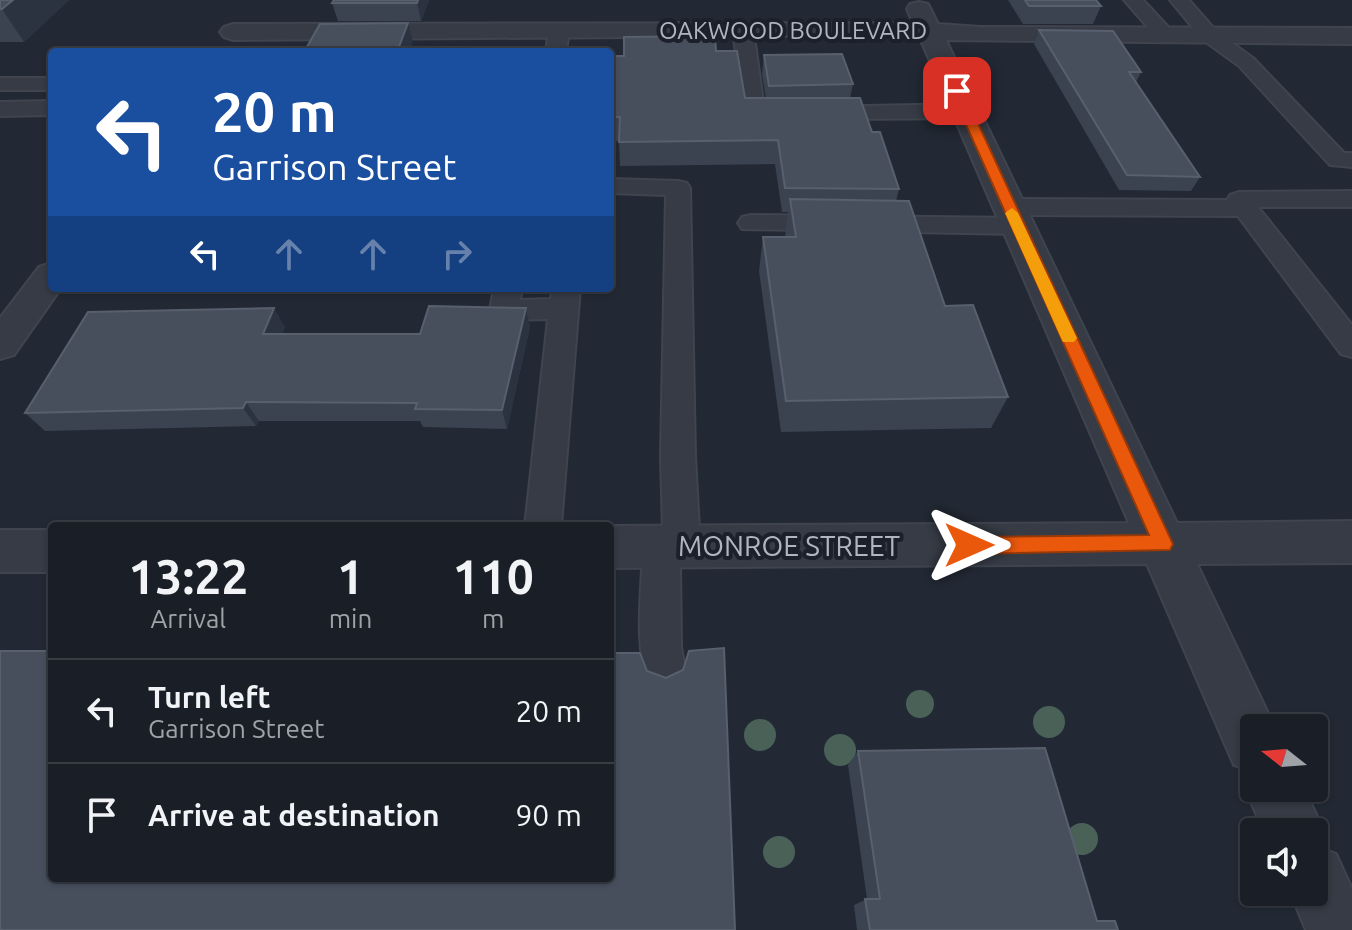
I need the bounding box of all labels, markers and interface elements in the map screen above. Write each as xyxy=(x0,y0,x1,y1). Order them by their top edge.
street label: OAKWOOD BOULEVARD xyxy=(659,17,927,44)
pin xyxy=(923,57,991,125)
icon: arrive xyxy=(935,69,979,113)
icon: left xyxy=(80,80,184,184)
text: 20 m xyxy=(212,80,337,143)
text: Garrison Street xyxy=(212,146,456,187)
icon: left xyxy=(183,232,227,276)
icon: ahead xyxy=(267,232,311,276)
icon: ahead xyxy=(351,232,395,276)
icon: right xyxy=(435,232,479,276)
position arrow xyxy=(927,503,1011,587)
street label: MONROE STREET xyxy=(678,530,900,561)
text: 13:22 xyxy=(128,549,248,603)
text: 1 xyxy=(337,549,364,603)
text: 110 xyxy=(453,549,534,603)
text: Arrival xyxy=(150,604,226,633)
text: min xyxy=(329,604,372,633)
text: m xyxy=(482,604,504,633)
text: Turn left xyxy=(148,680,270,714)
icon: left xyxy=(80,689,124,733)
text: 20 m xyxy=(515,694,582,728)
text: Garrison Street xyxy=(148,714,325,743)
north arrow xyxy=(1240,714,1328,802)
map controls xyxy=(1240,714,1328,906)
icon: arrive xyxy=(80,793,124,837)
text: Arrive at destination xyxy=(148,798,440,832)
text: 90 m xyxy=(515,798,582,832)
button: sound xyxy=(1240,818,1328,906)

